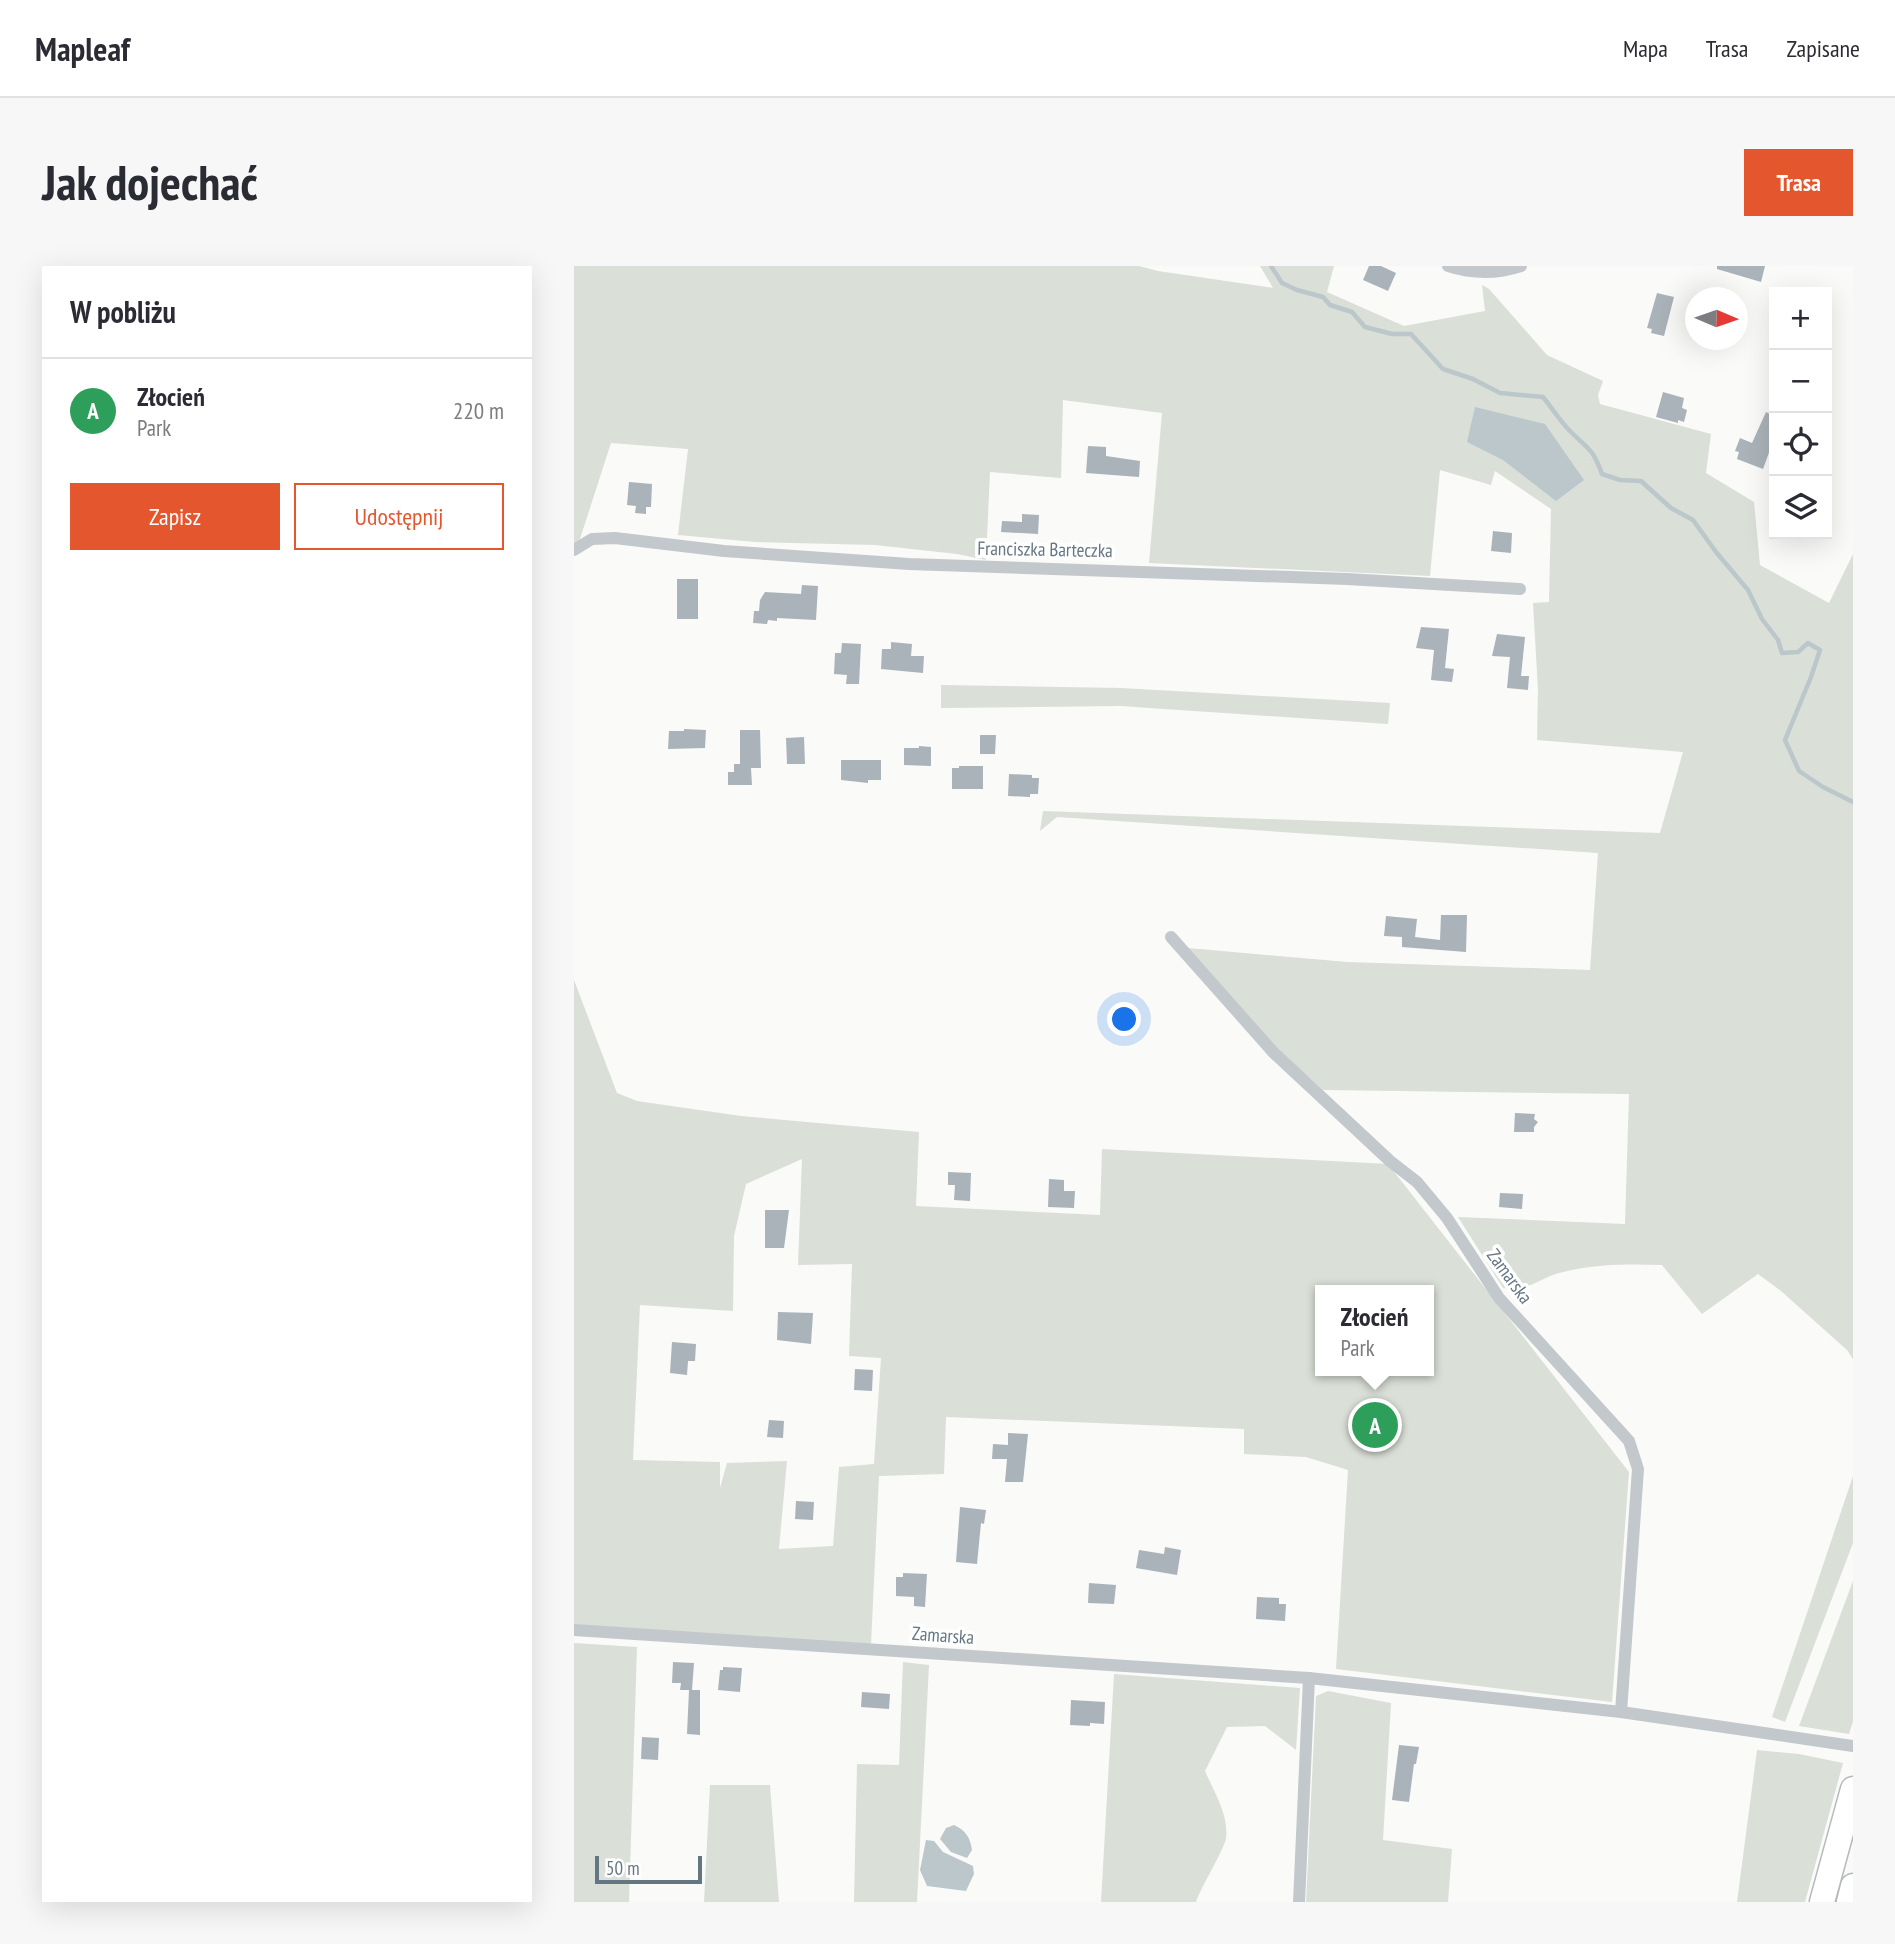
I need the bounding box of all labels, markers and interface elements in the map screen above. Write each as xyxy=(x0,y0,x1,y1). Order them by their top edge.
text: Mapleaf xyxy=(35,27,130,70)
text: Mapa xyxy=(1623,33,1668,64)
text: Trasa xyxy=(1706,33,1748,64)
text: Zapisane xyxy=(1786,33,1860,64)
button: Trasa xyxy=(1744,149,1853,216)
text: Jak dojechać xyxy=(42,150,258,214)
north arrow xyxy=(1685,287,1748,350)
map controls xyxy=(1769,287,1832,539)
button: + xyxy=(1769,287,1832,350)
text: W pobliżu xyxy=(70,292,176,331)
button: − xyxy=(1769,350,1832,413)
text: Złocień xyxy=(137,380,205,413)
text: A xyxy=(87,396,99,425)
text: 220 m xyxy=(453,396,504,425)
text: Park xyxy=(137,413,171,442)
button: locate xyxy=(1769,413,1832,476)
button: layers xyxy=(1769,476,1832,539)
button: Zapisz xyxy=(70,483,280,550)
button: Udostępnij xyxy=(294,483,504,550)
street label: Franciszka Barteczka xyxy=(977,536,1113,562)
your location xyxy=(1107,1002,1141,1036)
street label: Zamarska xyxy=(1482,1244,1538,1308)
popup xyxy=(1315,1285,1434,1376)
text: Złocień xyxy=(1341,1300,1408,1333)
text: Park xyxy=(1341,1333,1375,1362)
pin: A xyxy=(1352,1399,1398,1451)
street label: Zamarska xyxy=(911,1621,975,1649)
scale bar xyxy=(595,1853,702,1885)
text: 50 m xyxy=(606,1856,640,1880)

